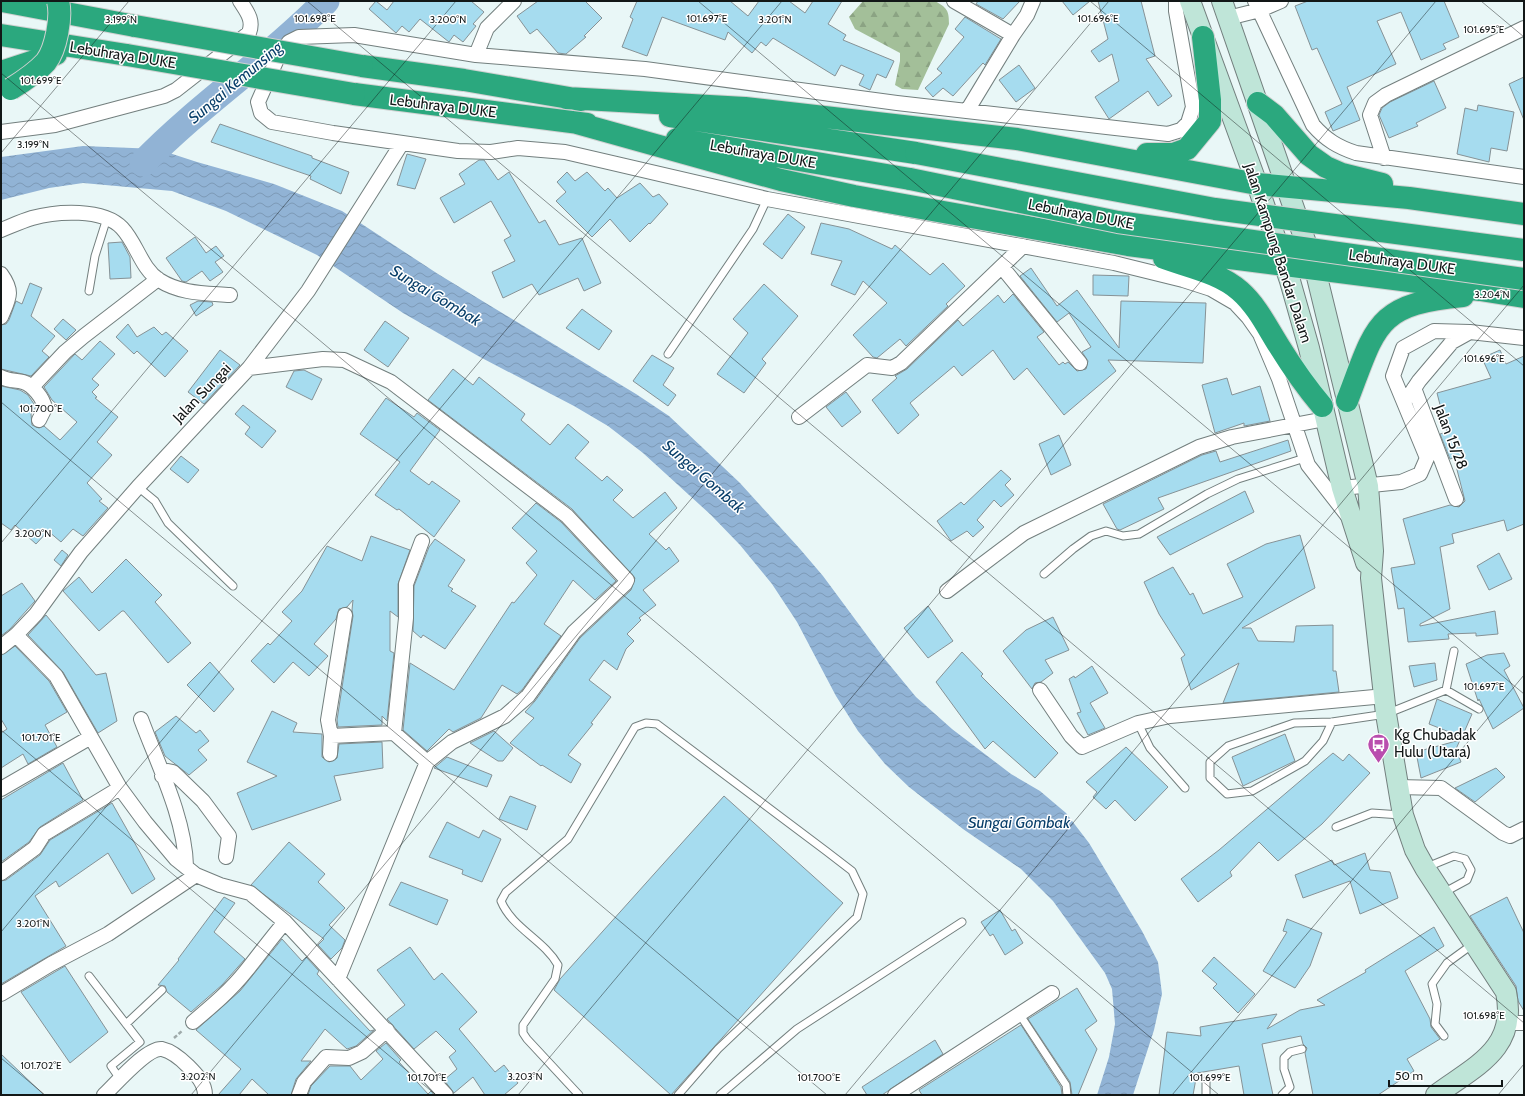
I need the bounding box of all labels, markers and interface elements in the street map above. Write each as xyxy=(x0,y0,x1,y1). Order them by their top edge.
text: 101.698°E xyxy=(294,12,336,25)
text: 101.697°E xyxy=(687,12,728,25)
text: 101.696°E xyxy=(1078,12,1119,25)
text: 3.199°N xyxy=(105,13,137,26)
text: 3.200°N xyxy=(430,13,466,26)
text: 3.201°N xyxy=(759,13,791,26)
text: 101.695°E xyxy=(1464,23,1505,36)
water label: Sungai Kemunsing xyxy=(184,37,287,127)
street label: Lebuhraya DUKE xyxy=(68,38,178,72)
text: 101.699°E xyxy=(20,74,62,87)
street label: Lebuhraya DUKE xyxy=(389,91,497,121)
street label: Lebuhraya DUKE xyxy=(708,136,818,172)
text: 3.199°N xyxy=(17,138,49,151)
street label: Jalan Kampung Bandar Dalam xyxy=(1240,160,1316,345)
street label: Lebuhraya DUKE xyxy=(1027,195,1135,233)
street label: Lebuhraya DUKE xyxy=(1348,246,1456,278)
water label: Sungai Gombak xyxy=(387,261,485,330)
text: 3.204°N xyxy=(1474,288,1510,301)
text: 101.696°E xyxy=(1464,352,1505,365)
street label: Jalan Sungai xyxy=(168,359,235,427)
street label: Jalan 15/28 xyxy=(1430,401,1472,472)
text: 101.700°E xyxy=(20,402,63,415)
water label: Sungai Gombak xyxy=(659,436,749,518)
text: 3.200°N xyxy=(15,527,51,540)
text: 101.697°E xyxy=(1464,680,1505,693)
place label: Kg Chubadak Hulu (Utara) xyxy=(1394,726,1476,761)
text: 101.701°E xyxy=(21,731,61,744)
bus stop icon: Kg Chubadak Hulu (Utara) xyxy=(1366,731,1392,764)
water label: Sungai Gombak xyxy=(968,813,1071,832)
text: 3.201°N xyxy=(17,917,49,930)
text: 101.698°E xyxy=(1463,1009,1505,1022)
text: 101.702°E xyxy=(20,1059,62,1072)
scale bar xyxy=(1389,1062,1502,1088)
text: 50 m xyxy=(1395,1068,1423,1083)
text: 3.202°N xyxy=(181,1070,215,1083)
text: 3.203°N xyxy=(507,1070,543,1083)
text: 101.701°E xyxy=(407,1071,447,1084)
text: 101.700°E xyxy=(798,1071,841,1084)
text: 101.699°E xyxy=(1189,1071,1231,1084)

